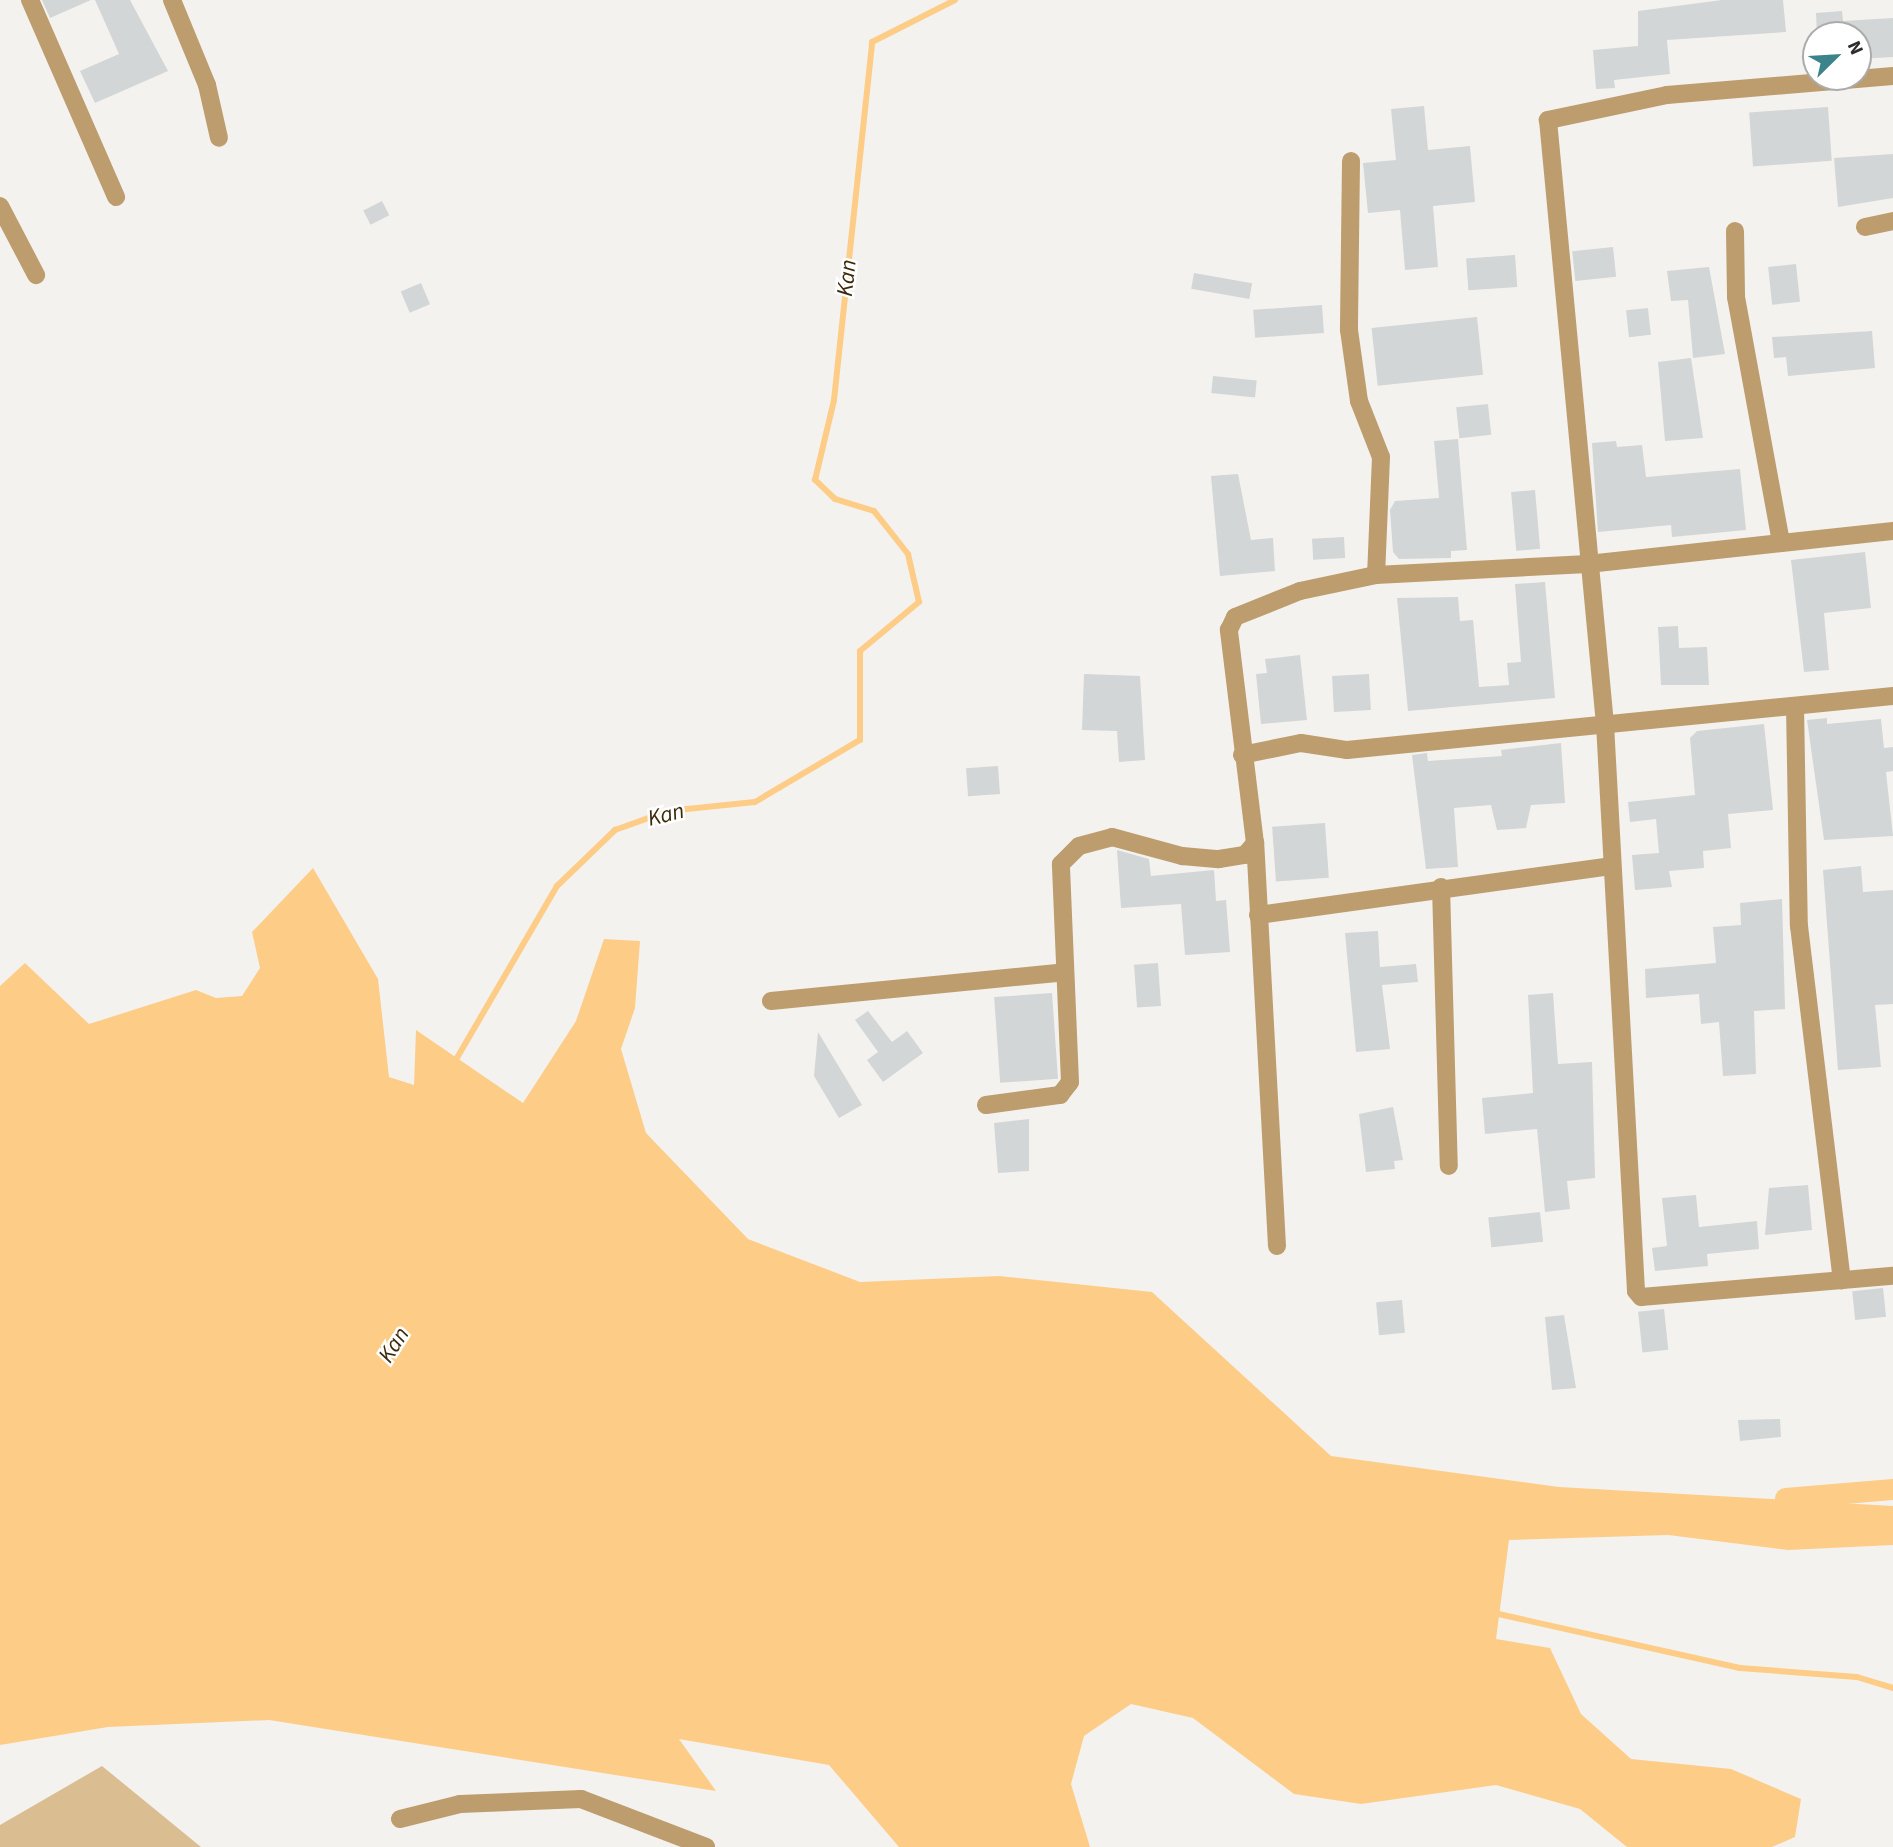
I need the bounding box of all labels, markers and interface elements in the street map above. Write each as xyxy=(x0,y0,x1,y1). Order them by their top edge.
north arrow xyxy=(1802,21,1872,91)
text: N xyxy=(1840,37,1870,59)
water label: Kan xyxy=(831,258,863,298)
water label: Kan xyxy=(645,797,687,833)
water label: Kan xyxy=(372,1322,416,1368)

